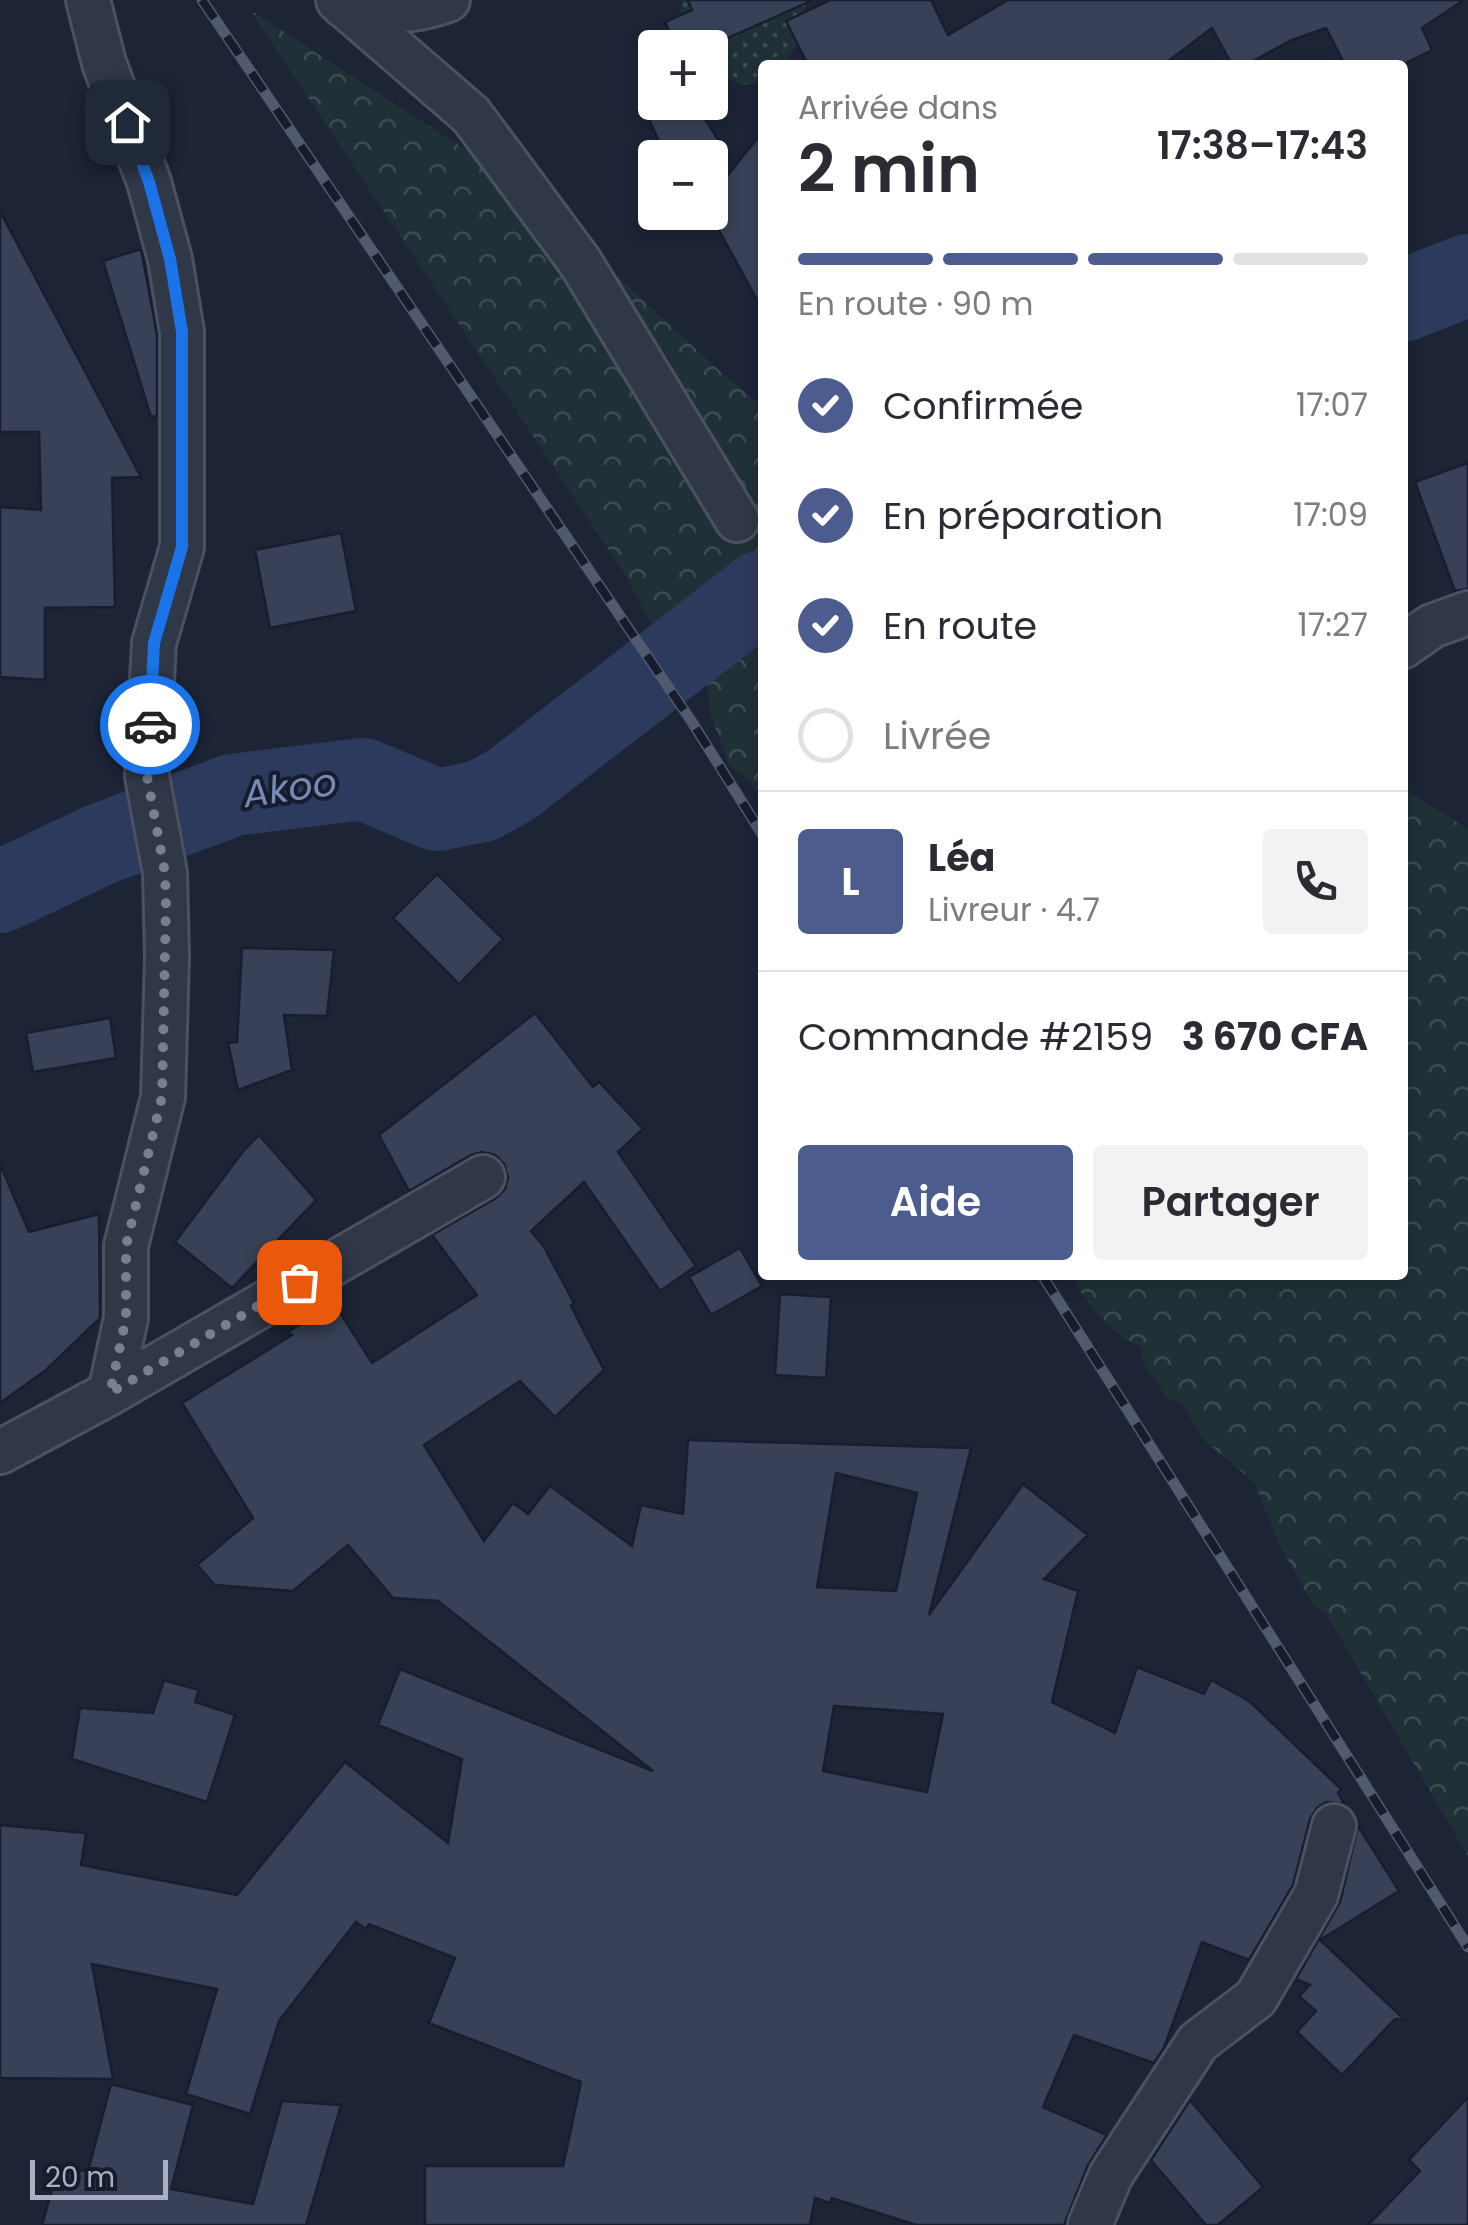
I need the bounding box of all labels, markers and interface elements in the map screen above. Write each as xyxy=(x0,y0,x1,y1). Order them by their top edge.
map controls xyxy=(638,30,728,230)
button: + xyxy=(638,30,728,120)
pin xyxy=(85,80,170,165)
text: Arrivée dans xyxy=(798,85,998,130)
icon: home xyxy=(100,95,155,150)
text: 17:38–17:43 xyxy=(1157,119,1368,172)
text: 2 min xyxy=(798,124,980,215)
button: − xyxy=(638,140,728,230)
text: En route · 90 m xyxy=(798,281,1033,326)
icon: check xyxy=(798,378,853,433)
text: Confirmée xyxy=(883,379,1083,432)
text: 17:07 xyxy=(1296,382,1368,427)
icon: check xyxy=(798,488,853,543)
text: En préparation xyxy=(883,489,1163,542)
text: 17:09 xyxy=(1293,492,1368,537)
icon: check xyxy=(798,598,853,653)
text: En route xyxy=(883,599,1037,652)
text: 17:27 xyxy=(1298,602,1368,647)
courier xyxy=(100,675,200,775)
icon: car xyxy=(123,698,178,753)
text: Livrée xyxy=(883,709,991,762)
water label: Akoo xyxy=(239,755,340,820)
button: phone xyxy=(1263,829,1368,934)
text: Léa xyxy=(928,831,995,884)
text: L xyxy=(841,855,860,908)
text: Livreur · 4.7 xyxy=(928,887,1100,932)
text: Commande #2159 xyxy=(798,1010,1153,1063)
text: 3 670 CFA xyxy=(1182,1010,1368,1063)
button: Aide xyxy=(798,1145,1073,1260)
button: Partager xyxy=(1093,1145,1368,1260)
pin xyxy=(257,1240,342,1325)
icon: bag xyxy=(272,1255,327,1310)
scale bar xyxy=(30,2155,168,2200)
text: 20 m xyxy=(45,2158,115,2197)

